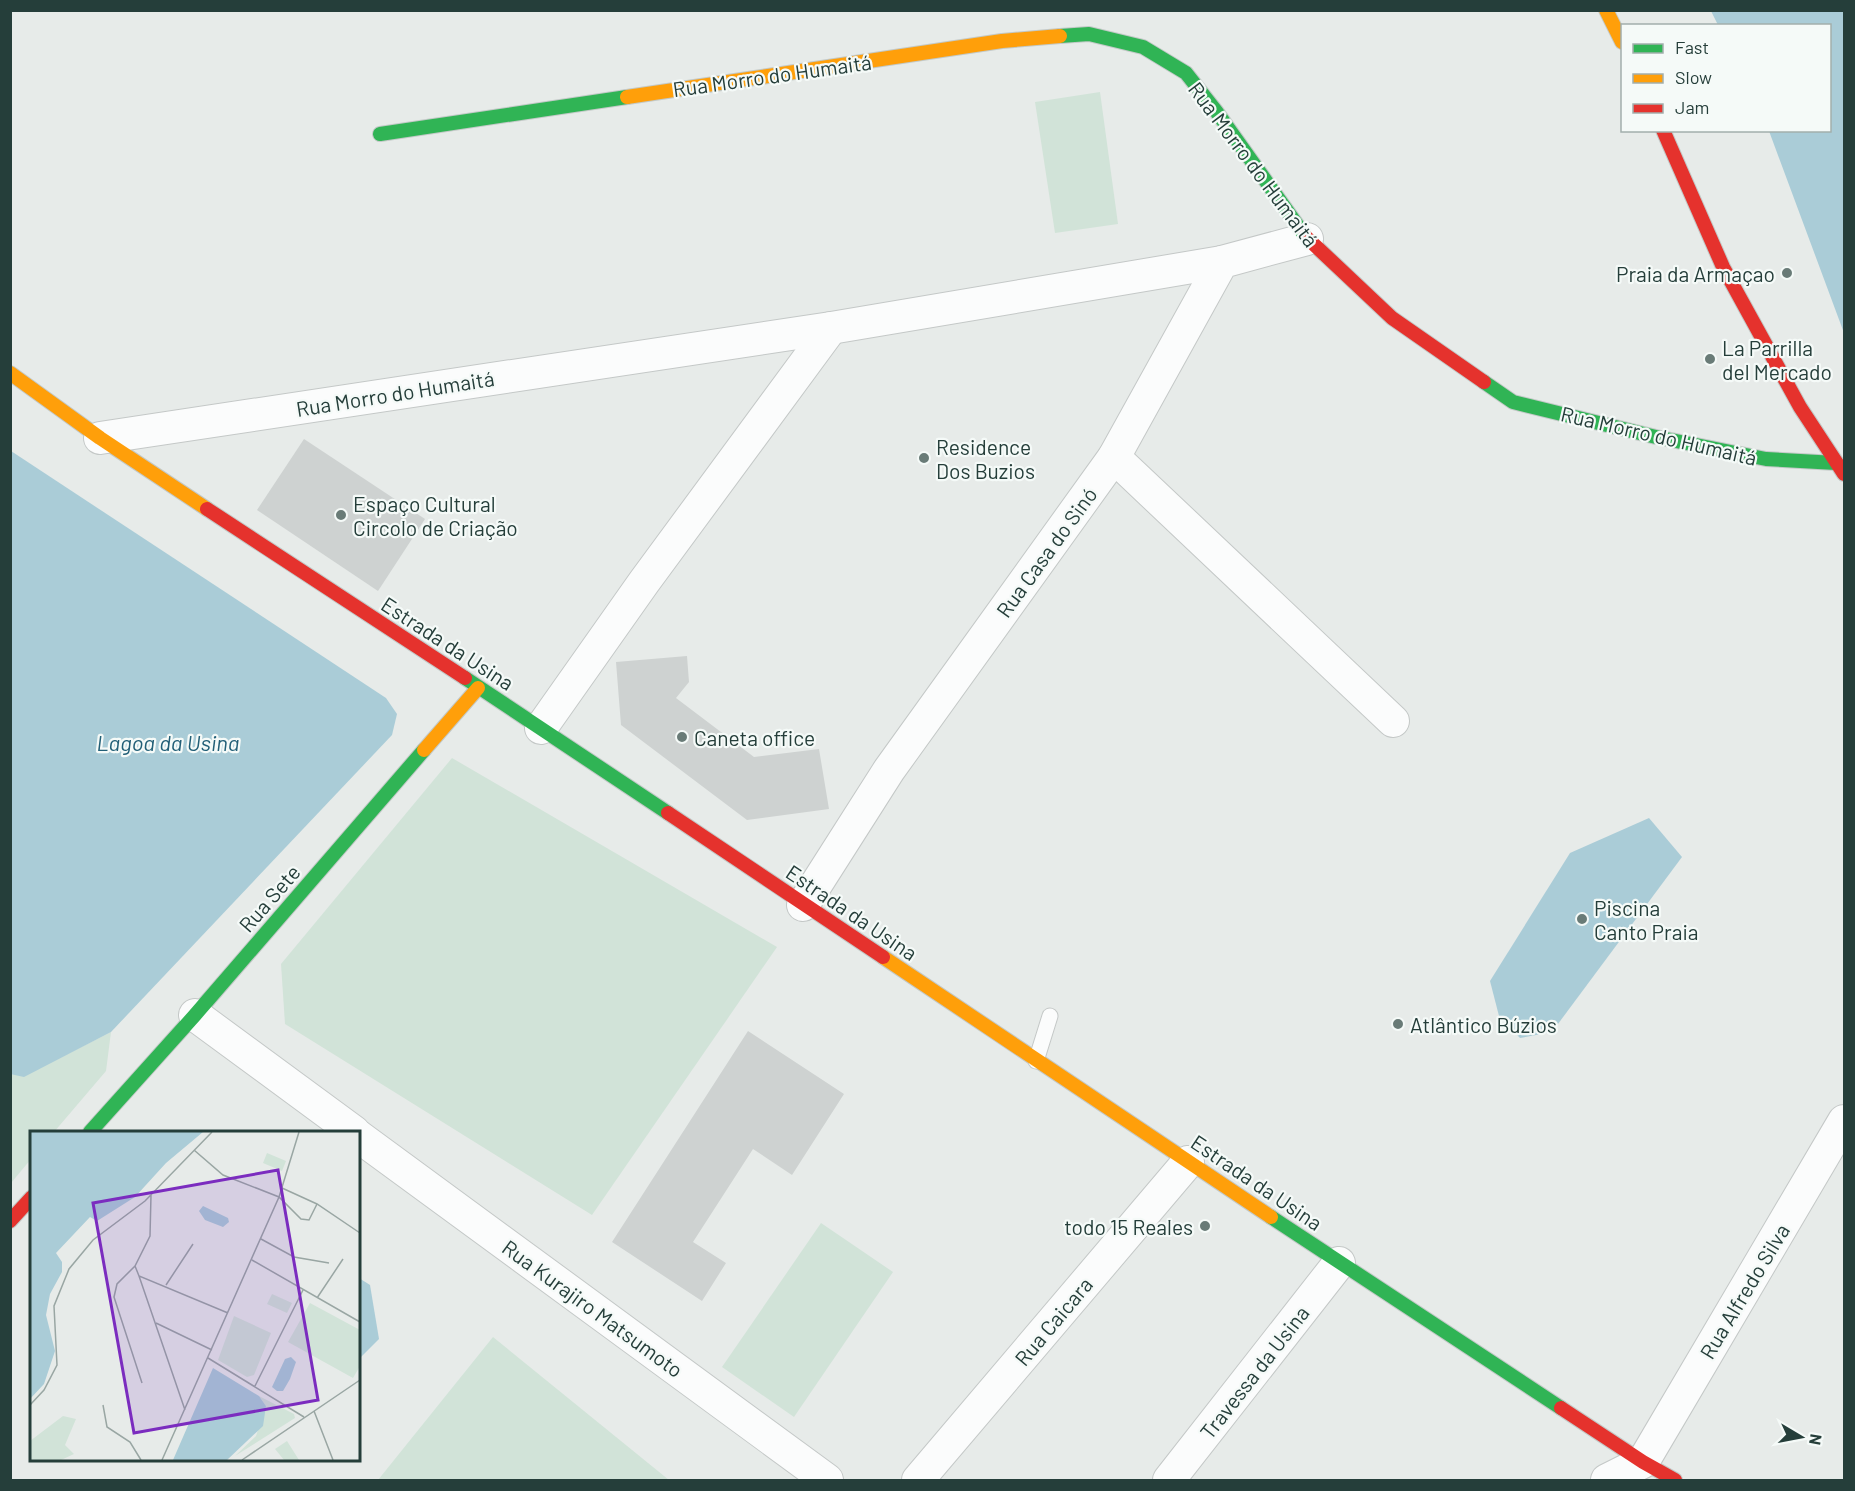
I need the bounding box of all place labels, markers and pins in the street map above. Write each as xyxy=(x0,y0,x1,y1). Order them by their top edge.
place label: Praia da Armaçao xyxy=(1616,261,1775,286)
marker: Praia da Armaçao xyxy=(1780,266,1794,280)
place label: La Parrilla del Mercado xyxy=(1722,335,1832,384)
marker: La Parrilla del Mercado xyxy=(1703,352,1717,366)
place label: Residence Dos Buzios xyxy=(936,434,1035,483)
marker: Residence Dos Buzios xyxy=(917,451,931,465)
place label: Espaço Cultural Circolo de Criação xyxy=(353,491,518,540)
marker: Espaço Cultural Circolo de Criação xyxy=(334,508,348,522)
place label: Caneta office xyxy=(694,725,815,750)
marker: Caneta office xyxy=(675,730,689,744)
place label: Piscina Canto Praia xyxy=(1594,895,1698,944)
marker: Piscina Canto Praia xyxy=(1575,912,1589,926)
place label: Atlântico Búzios xyxy=(1410,1012,1557,1037)
marker: Atlântico Búzios xyxy=(1391,1017,1405,1031)
place label: todo 15 Reales xyxy=(1064,1214,1193,1239)
marker: todo 15 Reales xyxy=(1198,1219,1212,1233)

